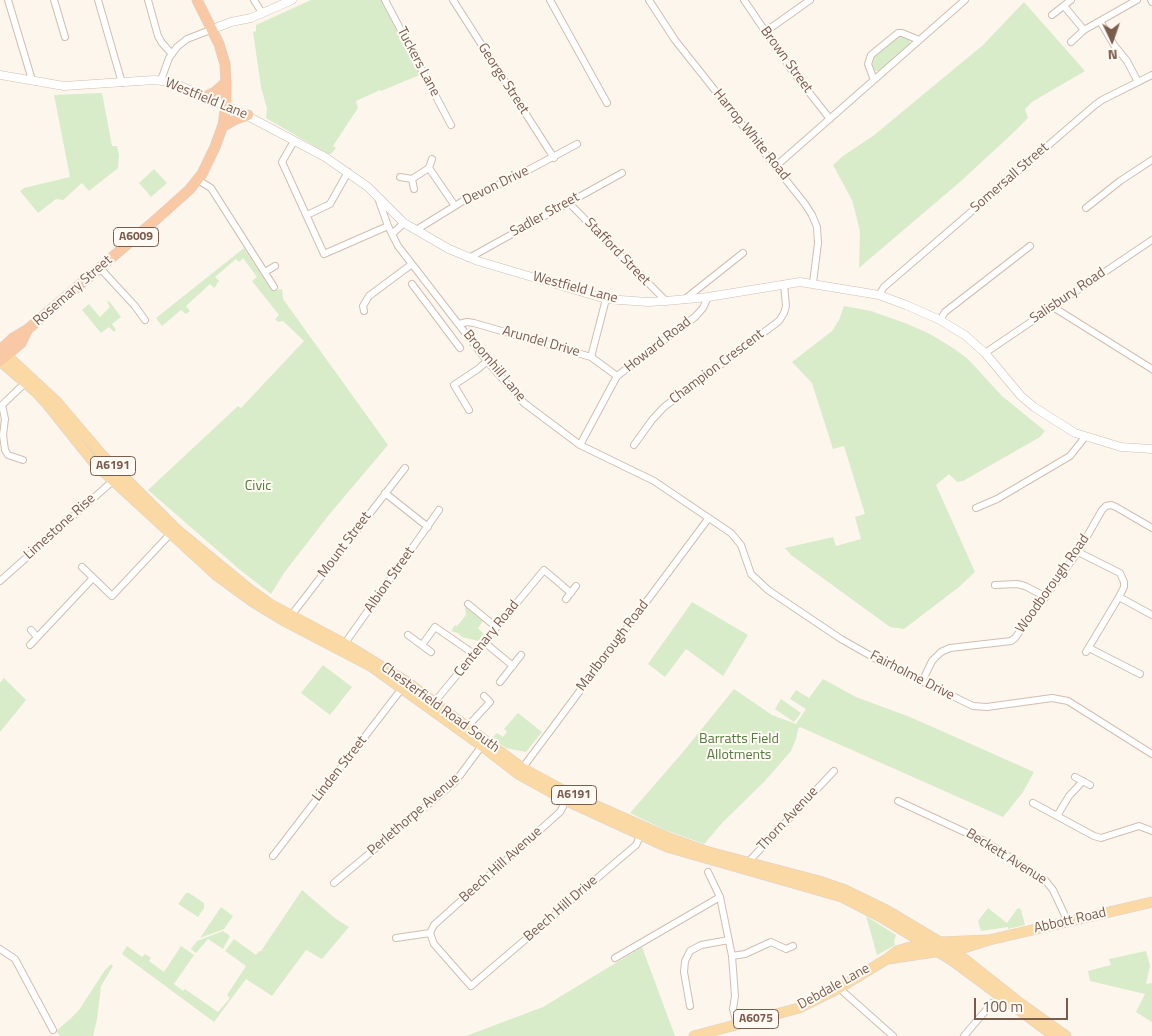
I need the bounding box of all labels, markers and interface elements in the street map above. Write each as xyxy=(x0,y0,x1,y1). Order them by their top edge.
north arrow xyxy=(1087,15,1137,65)
street label: Tuckers Lane xyxy=(393,24,443,100)
street label: Brown Street xyxy=(756,24,816,96)
street label: George Street xyxy=(474,40,532,118)
text: N xyxy=(1107,45,1118,66)
street label: Westfield Lane xyxy=(162,75,250,123)
street label: Harrop White Road xyxy=(709,86,793,184)
street label: Somersall Street xyxy=(968,140,1052,216)
street label: Devon Drive xyxy=(460,163,532,209)
street label: Sadler Street xyxy=(508,189,582,241)
street label: Stafford Street xyxy=(581,215,653,289)
road number: A6009 xyxy=(114,228,158,246)
street label: Rosemary Street xyxy=(30,252,116,330)
street label: Salisbury Road xyxy=(1027,265,1109,327)
street label: Westfield Lane xyxy=(531,269,619,307)
street label: Howard Road xyxy=(621,314,695,376)
street label: Arundel Drive xyxy=(500,323,582,361)
street label: Champion Crescent xyxy=(667,326,767,408)
street label: Broomhill Lane xyxy=(459,327,529,405)
road number: A6191 xyxy=(90,456,136,476)
park label: Civic xyxy=(245,479,271,495)
street label: Limestone Rise xyxy=(21,491,99,563)
street label: Mount Street xyxy=(315,509,375,581)
street label: Woodborough Road xyxy=(1013,531,1093,637)
street label: Albion Street xyxy=(361,544,419,616)
street label: Centenary Road xyxy=(451,597,523,681)
street label: Marlborough Road xyxy=(573,597,653,695)
street label: Fairholme Drive xyxy=(867,648,957,704)
street label: Chesterfield Road South xyxy=(378,659,502,757)
park label: Barratts Field Allotments xyxy=(699,732,779,764)
street label: Linden Street xyxy=(309,733,371,805)
street label: Perlethorpe Avenue xyxy=(365,770,463,860)
street label: Thorn Avenue xyxy=(754,783,822,855)
road number: A6191 xyxy=(552,786,596,804)
street label: Beech Hill Avenue xyxy=(456,824,546,906)
street label: Beckett Avenue xyxy=(963,825,1049,889)
street label: Beech Hill Drive xyxy=(521,872,601,946)
street label: Abbott Road xyxy=(1032,905,1108,937)
street label: Debdale Lane xyxy=(795,960,873,1014)
scale bar xyxy=(977,988,1071,1020)
text: 100 m xyxy=(982,995,1023,1018)
road number: A6075 xyxy=(734,1010,778,1028)

